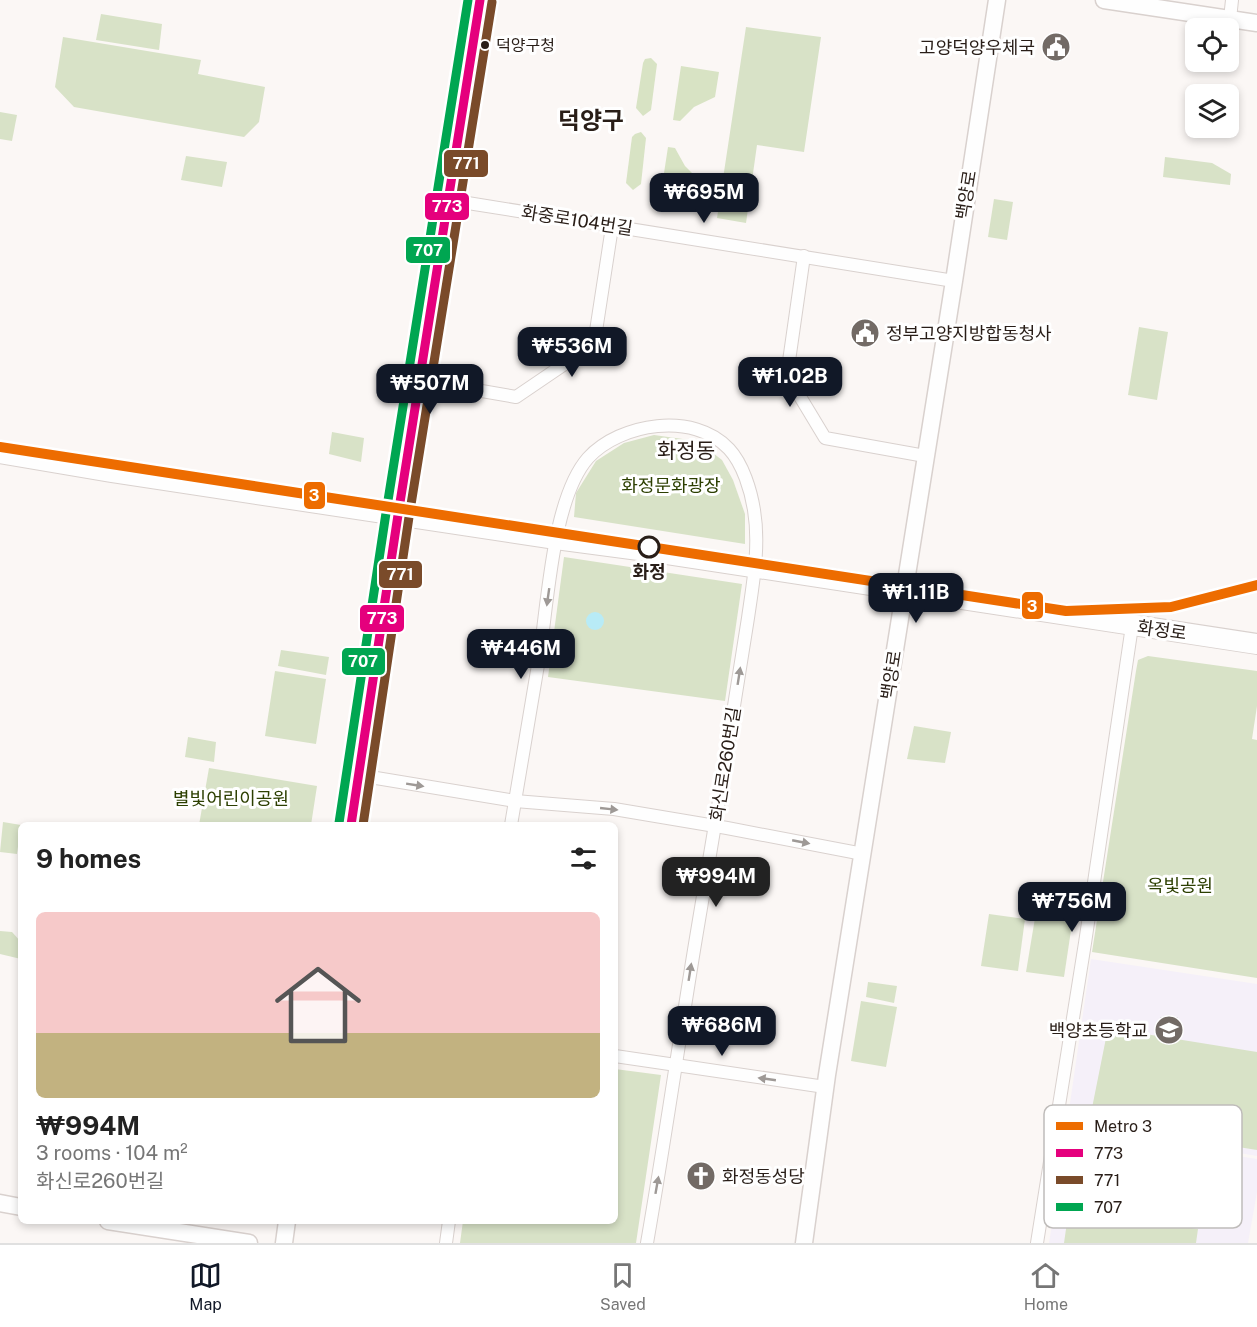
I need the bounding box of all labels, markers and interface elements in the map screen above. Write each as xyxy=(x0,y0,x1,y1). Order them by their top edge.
map controls xyxy=(1185,18,1239,138)
button: locate xyxy=(1185,18,1239,72)
public building icon: 고양덕양우체국 xyxy=(1040,31,1072,63)
place label: 덕양구청 xyxy=(496,36,555,55)
place label: 고양덕양우체국 xyxy=(919,37,1035,58)
marker: 덕양구청 xyxy=(479,39,491,51)
button: layers xyxy=(1185,84,1239,138)
district label: 덕양구 xyxy=(558,106,624,134)
line badge: 771 xyxy=(443,149,489,178)
text: 771 xyxy=(452,154,480,173)
street label: 백양로 xyxy=(952,169,980,221)
pin: ₩695M xyxy=(662,173,746,224)
text: ₩695M xyxy=(664,180,744,204)
line badge: 773 xyxy=(424,192,470,221)
text: 773 xyxy=(432,197,462,216)
street label: 화중로104번길 xyxy=(520,201,634,239)
line badge: 707 xyxy=(405,236,451,264)
text: 707 xyxy=(413,241,443,260)
public building icon: 정부고양지방합동청사 xyxy=(849,317,881,349)
place label: 정부고양지방합동청사 xyxy=(886,323,1052,344)
pin: ₩536M xyxy=(530,327,614,378)
text: ₩536M xyxy=(532,334,612,358)
pin: ₩1.02B xyxy=(741,357,839,408)
pin: ₩507M xyxy=(388,364,472,415)
text: ₩1.02B xyxy=(752,364,828,388)
text: ₩507M xyxy=(390,371,470,395)
district label: 화정동 xyxy=(657,438,715,463)
park label: 화정문화광장 xyxy=(621,475,721,496)
line badge: 3 xyxy=(303,481,326,510)
text: 3 xyxy=(309,486,319,505)
marker: 화정 xyxy=(638,536,660,558)
line badge: 771 xyxy=(378,560,423,589)
place label: 화정 xyxy=(632,561,666,582)
text: 771 xyxy=(386,565,414,584)
pin: ₩1.11B xyxy=(867,573,965,624)
text: ₩1.11B xyxy=(882,580,950,604)
one-way arrow xyxy=(543,588,552,607)
line badge: 3 xyxy=(1021,591,1044,620)
text: 3 xyxy=(1027,597,1037,616)
line badge: 773 xyxy=(359,604,405,633)
text: 773 xyxy=(367,609,397,628)
street label: 화정로 xyxy=(1136,616,1188,644)
pin: ₩446M xyxy=(479,629,563,680)
text: ₩446M xyxy=(481,636,561,660)
line badge: 707 xyxy=(341,647,386,676)
street label: 백양로 xyxy=(877,649,905,701)
text: 707 xyxy=(348,652,378,671)
one-way arrow xyxy=(734,666,743,685)
street label: 화신로260번길 xyxy=(706,705,744,823)
one-way arrow xyxy=(406,780,425,789)
park label: 별빛어린이공원 xyxy=(173,788,289,809)
one-way arrow xyxy=(599,804,618,814)
one-way arrow xyxy=(792,838,811,847)
icon: filters xyxy=(567,842,600,875)
text: 9 homes xyxy=(36,843,141,874)
pin: ₩994M xyxy=(674,857,758,908)
text: ₩994M xyxy=(676,864,756,888)
park label: 옥빛공원 xyxy=(1147,875,1213,896)
pin: ₩756M xyxy=(1030,882,1114,933)
text: ₩756M xyxy=(1032,889,1112,913)
icon: home xyxy=(264,951,372,1059)
one-way arrow xyxy=(686,962,695,981)
pin: ₩686M xyxy=(680,1006,764,1057)
text: ₩686M xyxy=(682,1013,762,1037)
school or university icon: 백양초등학교 xyxy=(1153,1014,1185,1046)
place label: 백양초등학교 xyxy=(1049,1020,1148,1041)
one-way arrow xyxy=(758,1075,777,1084)
legend xyxy=(1044,1105,1242,1228)
text: ₩994M xyxy=(36,1110,140,1141)
text: Metro 3 xyxy=(1094,1117,1152,1136)
text: 3 rooms · 104 m² xyxy=(36,1141,188,1165)
text: 773 xyxy=(1094,1144,1123,1163)
church icon: 화정동성당 xyxy=(685,1160,717,1192)
place label: 화정동성당 xyxy=(722,1166,805,1187)
text: 화신로260번길 xyxy=(36,1169,164,1193)
text: 771 xyxy=(1094,1171,1120,1190)
one-way arrow xyxy=(653,1176,662,1195)
text: 707 xyxy=(1094,1198,1122,1217)
tab: Map xyxy=(189,1259,222,1314)
tab: Saved xyxy=(600,1259,646,1314)
tab: Home xyxy=(1024,1259,1068,1314)

